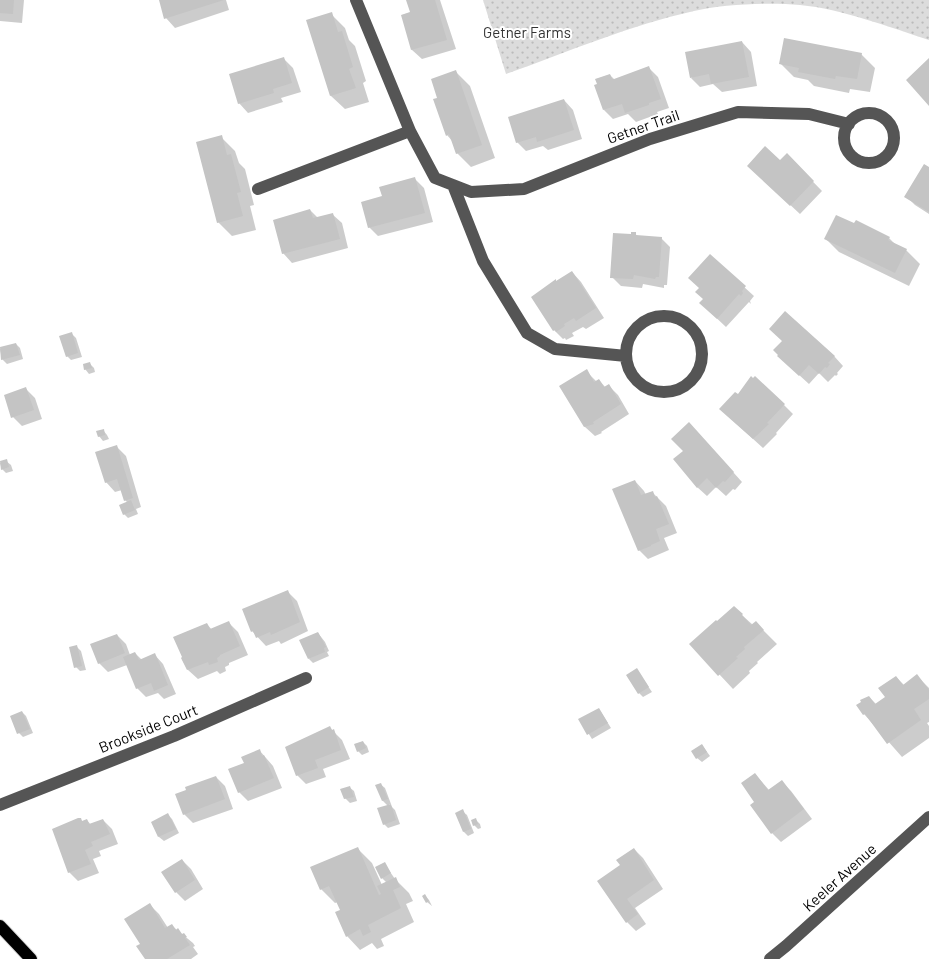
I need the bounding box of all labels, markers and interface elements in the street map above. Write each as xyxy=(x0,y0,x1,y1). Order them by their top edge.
park label: Getner Farms xyxy=(483,23,571,41)
street label: Getner Trail xyxy=(605,105,681,147)
street label: Brookside Court xyxy=(96,700,200,756)
street label: Keeler Avenue xyxy=(799,839,879,915)

